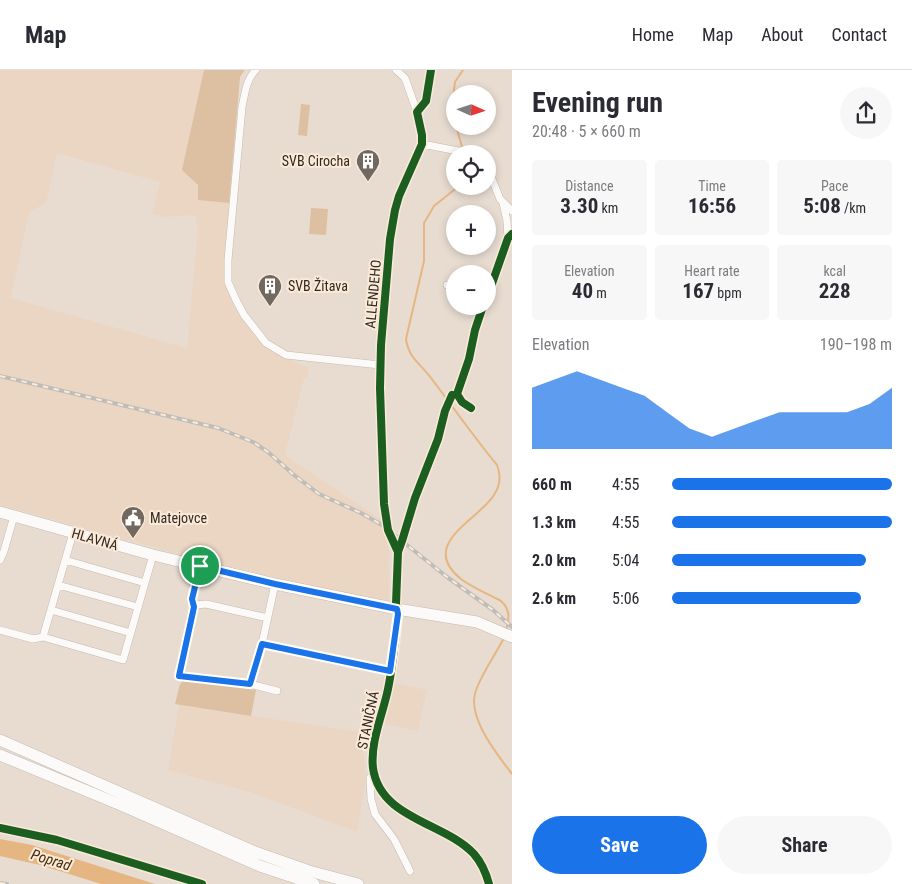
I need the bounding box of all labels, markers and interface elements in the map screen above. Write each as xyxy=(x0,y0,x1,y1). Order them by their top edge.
text: Map xyxy=(25,21,66,49)
text: Home xyxy=(632,24,674,45)
text: Map xyxy=(702,24,733,45)
text: About xyxy=(761,24,803,45)
text: Contact xyxy=(831,24,887,45)
north arrow xyxy=(446,85,496,135)
map controls xyxy=(446,85,496,315)
text: Evening run xyxy=(532,86,663,119)
button: share xyxy=(840,87,892,139)
text: 20:48 · 5 × 660 m xyxy=(532,122,641,141)
button: locate xyxy=(446,145,496,195)
building icon: SVB Cirocha xyxy=(355,148,381,182)
place label: SVB Cirocha xyxy=(282,153,350,169)
text: Distance xyxy=(565,178,613,194)
text: Time xyxy=(698,178,726,194)
text: Pace xyxy=(821,178,848,194)
text: 3.30 xyxy=(560,194,598,218)
text: 16:56 xyxy=(688,194,736,218)
text: 5:08 xyxy=(803,194,841,218)
text: km xyxy=(598,200,618,216)
text: /km xyxy=(841,200,866,216)
button: + xyxy=(446,205,496,255)
street label: ALLENDEHO xyxy=(362,259,384,329)
text: Elevation xyxy=(564,263,615,279)
text: Heart rate xyxy=(684,263,740,279)
text: kcal xyxy=(823,263,846,279)
button: − xyxy=(446,265,496,315)
building icon: SVB Žitava xyxy=(257,273,283,307)
place label: SVB Žitava xyxy=(288,277,348,294)
text: 40 xyxy=(572,279,593,303)
text: 167 xyxy=(682,279,714,303)
text: 228 xyxy=(819,279,851,303)
text: m xyxy=(593,285,607,301)
text: bpm xyxy=(714,285,742,301)
text: Elevation xyxy=(532,335,590,354)
text: 190–198 m xyxy=(820,335,892,354)
text: 660 m xyxy=(532,475,572,494)
text: 4:55 xyxy=(612,475,639,494)
public building icon: Matejovce xyxy=(120,505,146,539)
place label: Matejovce xyxy=(150,510,207,526)
text: 1.3 km xyxy=(532,513,576,532)
text: 4:55 xyxy=(612,513,639,532)
street label: HLAVNÁ xyxy=(70,524,120,553)
pin xyxy=(179,545,221,587)
text: 2.0 km xyxy=(532,551,576,570)
text: 5:04 xyxy=(612,551,639,570)
icon: arrive xyxy=(186,552,214,580)
text: 2.6 km xyxy=(532,589,576,608)
text: 5:06 xyxy=(612,589,639,608)
street label: STANIČNÁ xyxy=(353,689,382,751)
button: Save xyxy=(532,816,707,874)
button: Share xyxy=(717,816,892,874)
water label: Poprad xyxy=(29,845,74,875)

